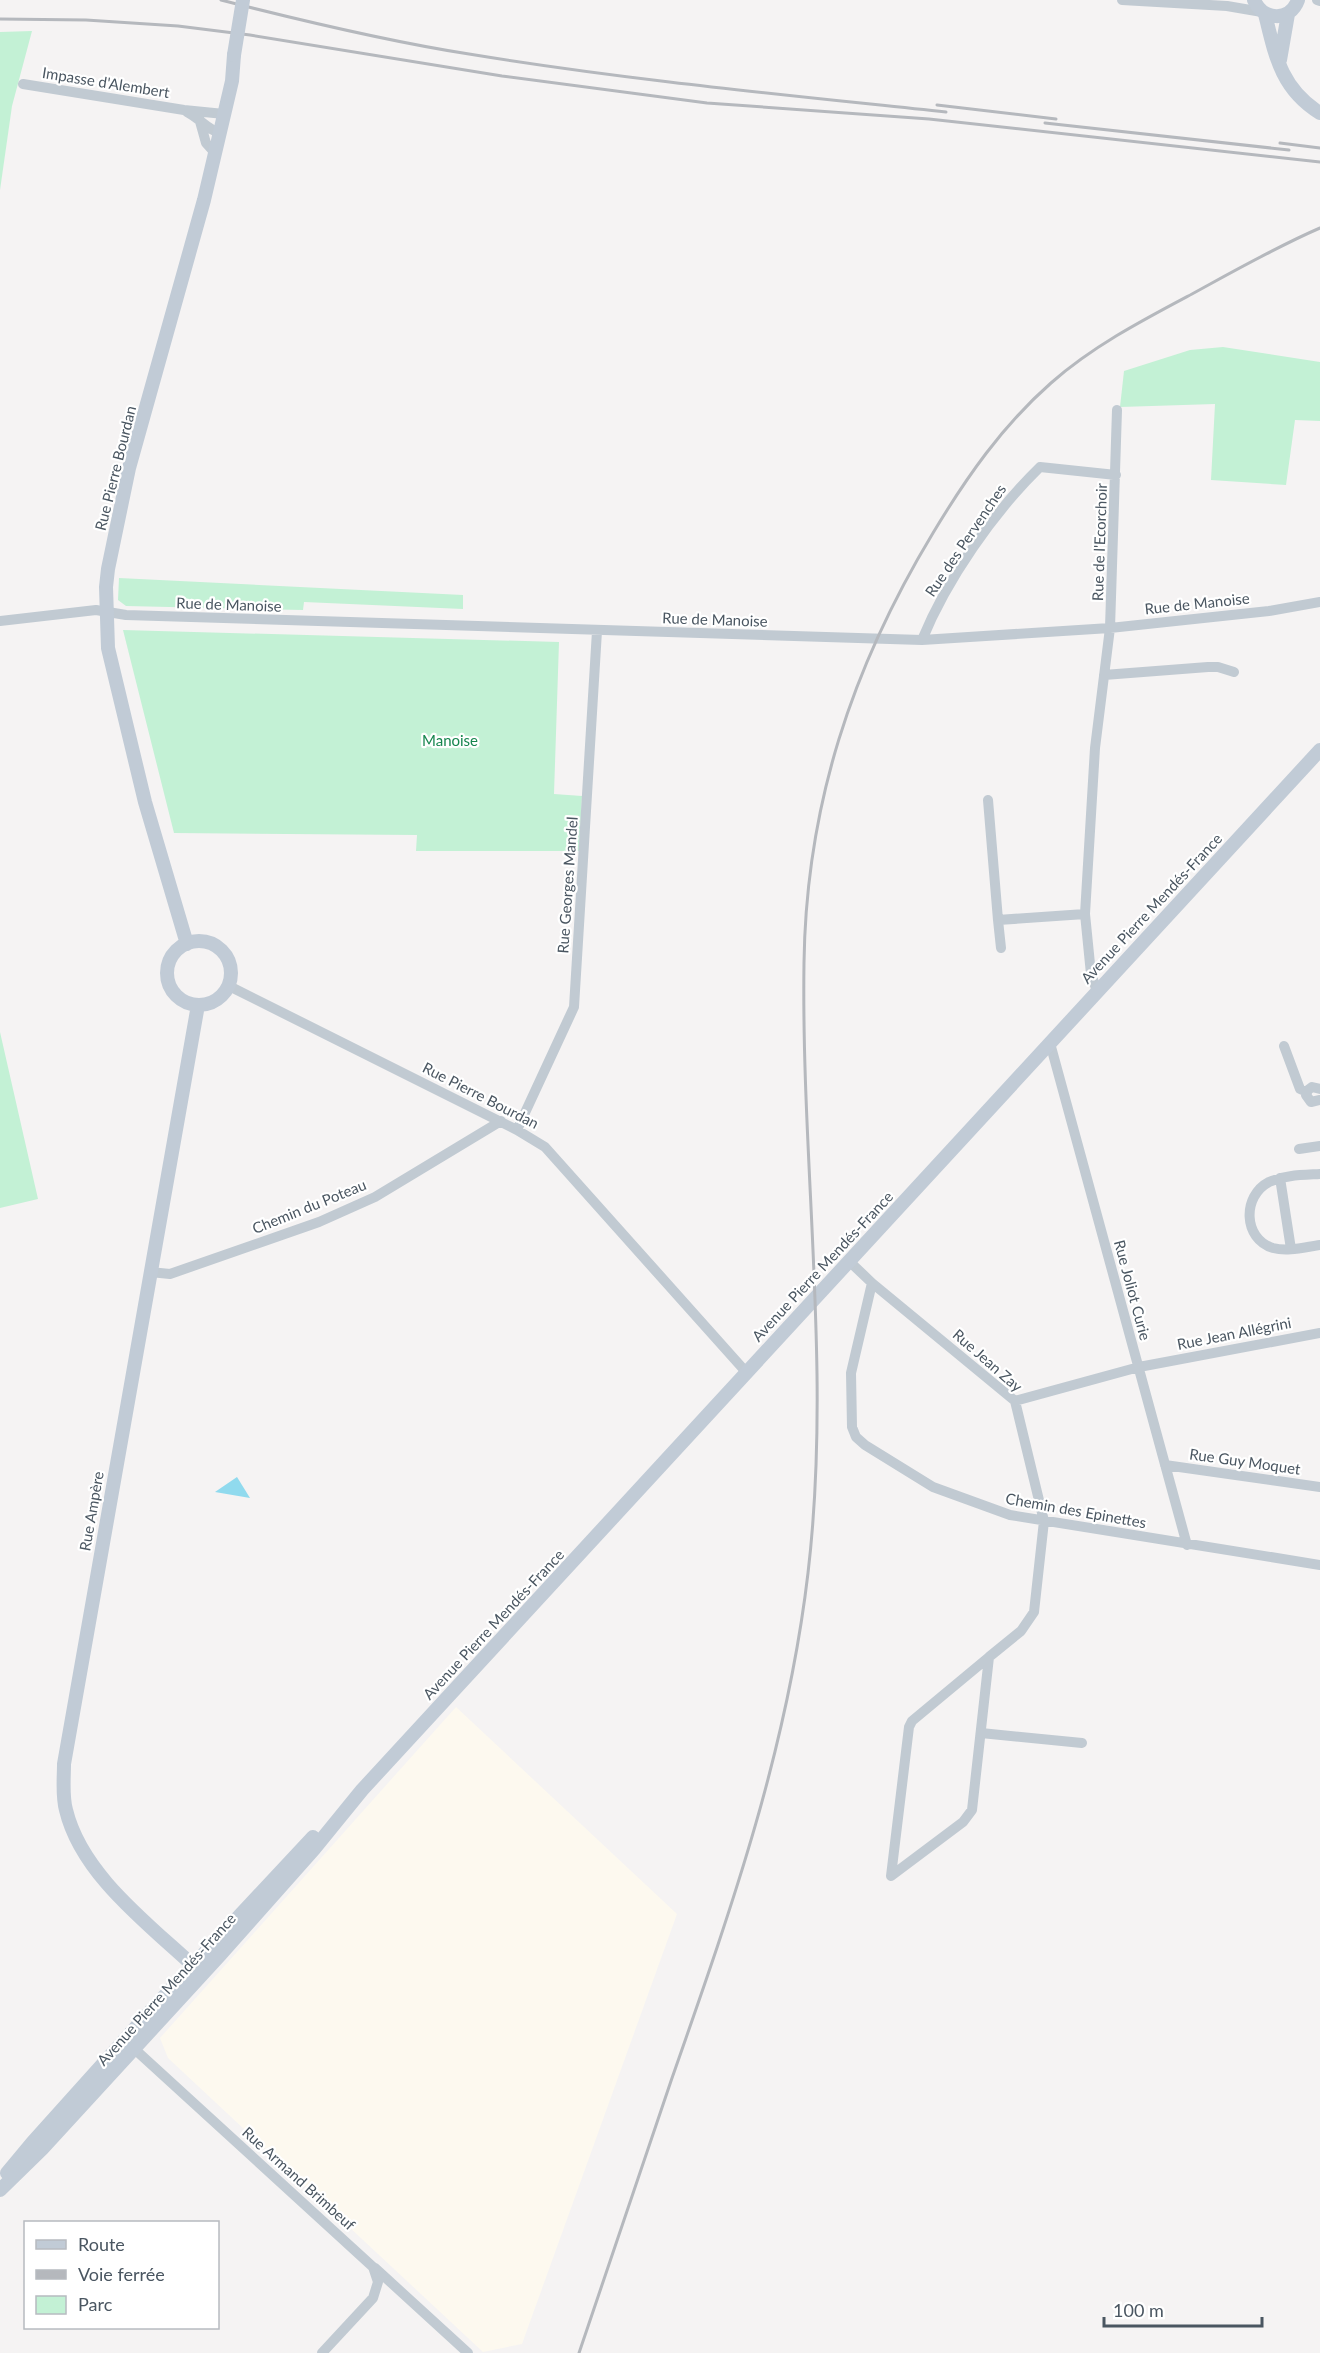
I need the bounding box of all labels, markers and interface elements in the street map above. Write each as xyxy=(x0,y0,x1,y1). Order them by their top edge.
street label: Impasse d'Alembert xyxy=(41,63,172,101)
street label: Rue Pierre Bourdan xyxy=(91,404,139,532)
street label: Rue des Pervenches xyxy=(921,480,1009,600)
street label: Rue de l'Ecorchoir xyxy=(1088,482,1110,601)
street label: Rue de Manoise xyxy=(1144,589,1250,617)
street label: Rue de Manoise xyxy=(176,593,282,615)
street label: Rue de Manoise xyxy=(662,608,768,630)
park label: Manoise xyxy=(422,731,478,749)
street label: Rue Georges Mandel xyxy=(553,816,581,954)
street label: Avenue Pierre Mendés-France xyxy=(1077,829,1225,987)
street label: Rue Pierre Bourdan xyxy=(420,1058,542,1132)
street label: Chemin du Poteau xyxy=(249,1175,369,1237)
street label: Avenue Pierre Mendés-France xyxy=(748,1187,896,1345)
street label: Rue Joliot Curie xyxy=(1111,1238,1155,1342)
street label: Rue Jean Allégrini xyxy=(1175,1313,1293,1353)
street label: Rue Jean Zay xyxy=(949,1325,1027,1395)
street label: Rue Guy Moquet xyxy=(1188,1444,1302,1478)
street label: Rue Ampère xyxy=(75,1470,107,1552)
street label: Chemin des Epinettes xyxy=(1004,1489,1148,1531)
street label: Avenue Pierre Mendés-France xyxy=(419,1545,567,1703)
street label: Avenue Pierre Mendés-France xyxy=(93,1909,239,2069)
street label: Rue Armand Brimbeuf xyxy=(239,2123,360,2234)
legend xyxy=(24,2221,219,2329)
text: Route xyxy=(78,2233,125,2255)
text: Voie ferrée xyxy=(78,2263,165,2285)
scale bar xyxy=(1104,2290,1262,2328)
text: Parc xyxy=(78,2293,113,2315)
text: 100 m xyxy=(1113,2299,1164,2321)

